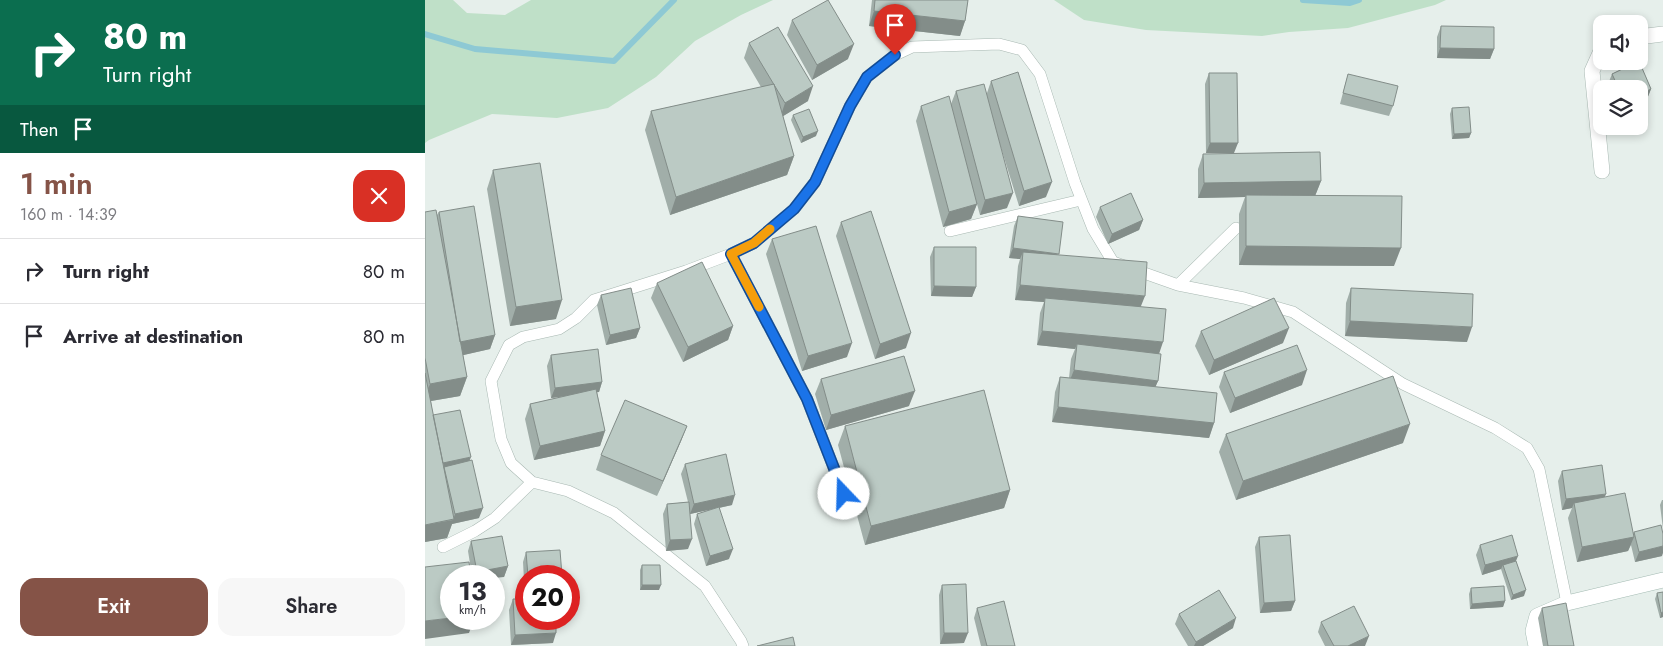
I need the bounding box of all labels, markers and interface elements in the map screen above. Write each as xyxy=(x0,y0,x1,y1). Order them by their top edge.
pin xyxy=(874,4,916,55)
icon: arrive xyxy=(881,11,909,39)
text: 80 m xyxy=(103,12,187,62)
map controls xyxy=(1593,15,1648,135)
button: sound xyxy=(1593,15,1648,70)
icon: right xyxy=(20,20,85,85)
text: Turn right xyxy=(103,58,191,90)
button: layers xyxy=(1593,80,1648,135)
icon: arrive xyxy=(69,115,97,143)
text: Then xyxy=(20,116,59,143)
text: 1 min xyxy=(20,162,93,205)
button: close xyxy=(353,170,405,222)
text: 160 m · 14:39 xyxy=(20,203,117,226)
icon: right xyxy=(20,257,48,285)
text: Turn right xyxy=(63,258,149,285)
text: 80 m xyxy=(363,258,405,285)
icon: arrive xyxy=(20,322,48,350)
text: Arrive at destination xyxy=(63,323,243,350)
text: 80 m xyxy=(363,323,405,350)
position arrow xyxy=(817,467,869,519)
speed limit sign: 20 xyxy=(515,565,580,630)
text: 13 xyxy=(458,573,487,609)
button: Exit xyxy=(20,578,208,636)
button: Share xyxy=(218,578,405,636)
text: km/h xyxy=(459,601,486,619)

